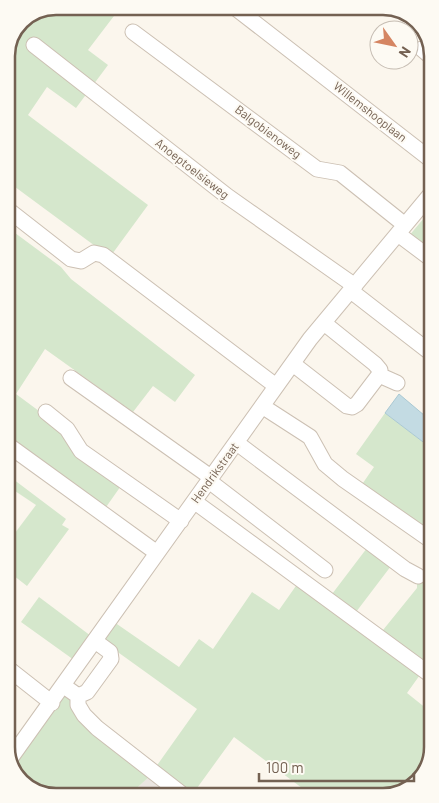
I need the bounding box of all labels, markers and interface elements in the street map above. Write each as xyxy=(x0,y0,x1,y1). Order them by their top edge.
north arrow xyxy=(369,20,419,70)
text: N xyxy=(396,44,415,61)
street label: Willemshooplaan xyxy=(331,78,410,144)
street label: Balgobienoweg xyxy=(233,102,304,161)
street label: Anoeptoelsieweg xyxy=(153,135,232,201)
street label: Hendrikstraat xyxy=(187,439,241,506)
scale bar xyxy=(259,750,414,782)
text: 100 m xyxy=(266,758,304,776)

